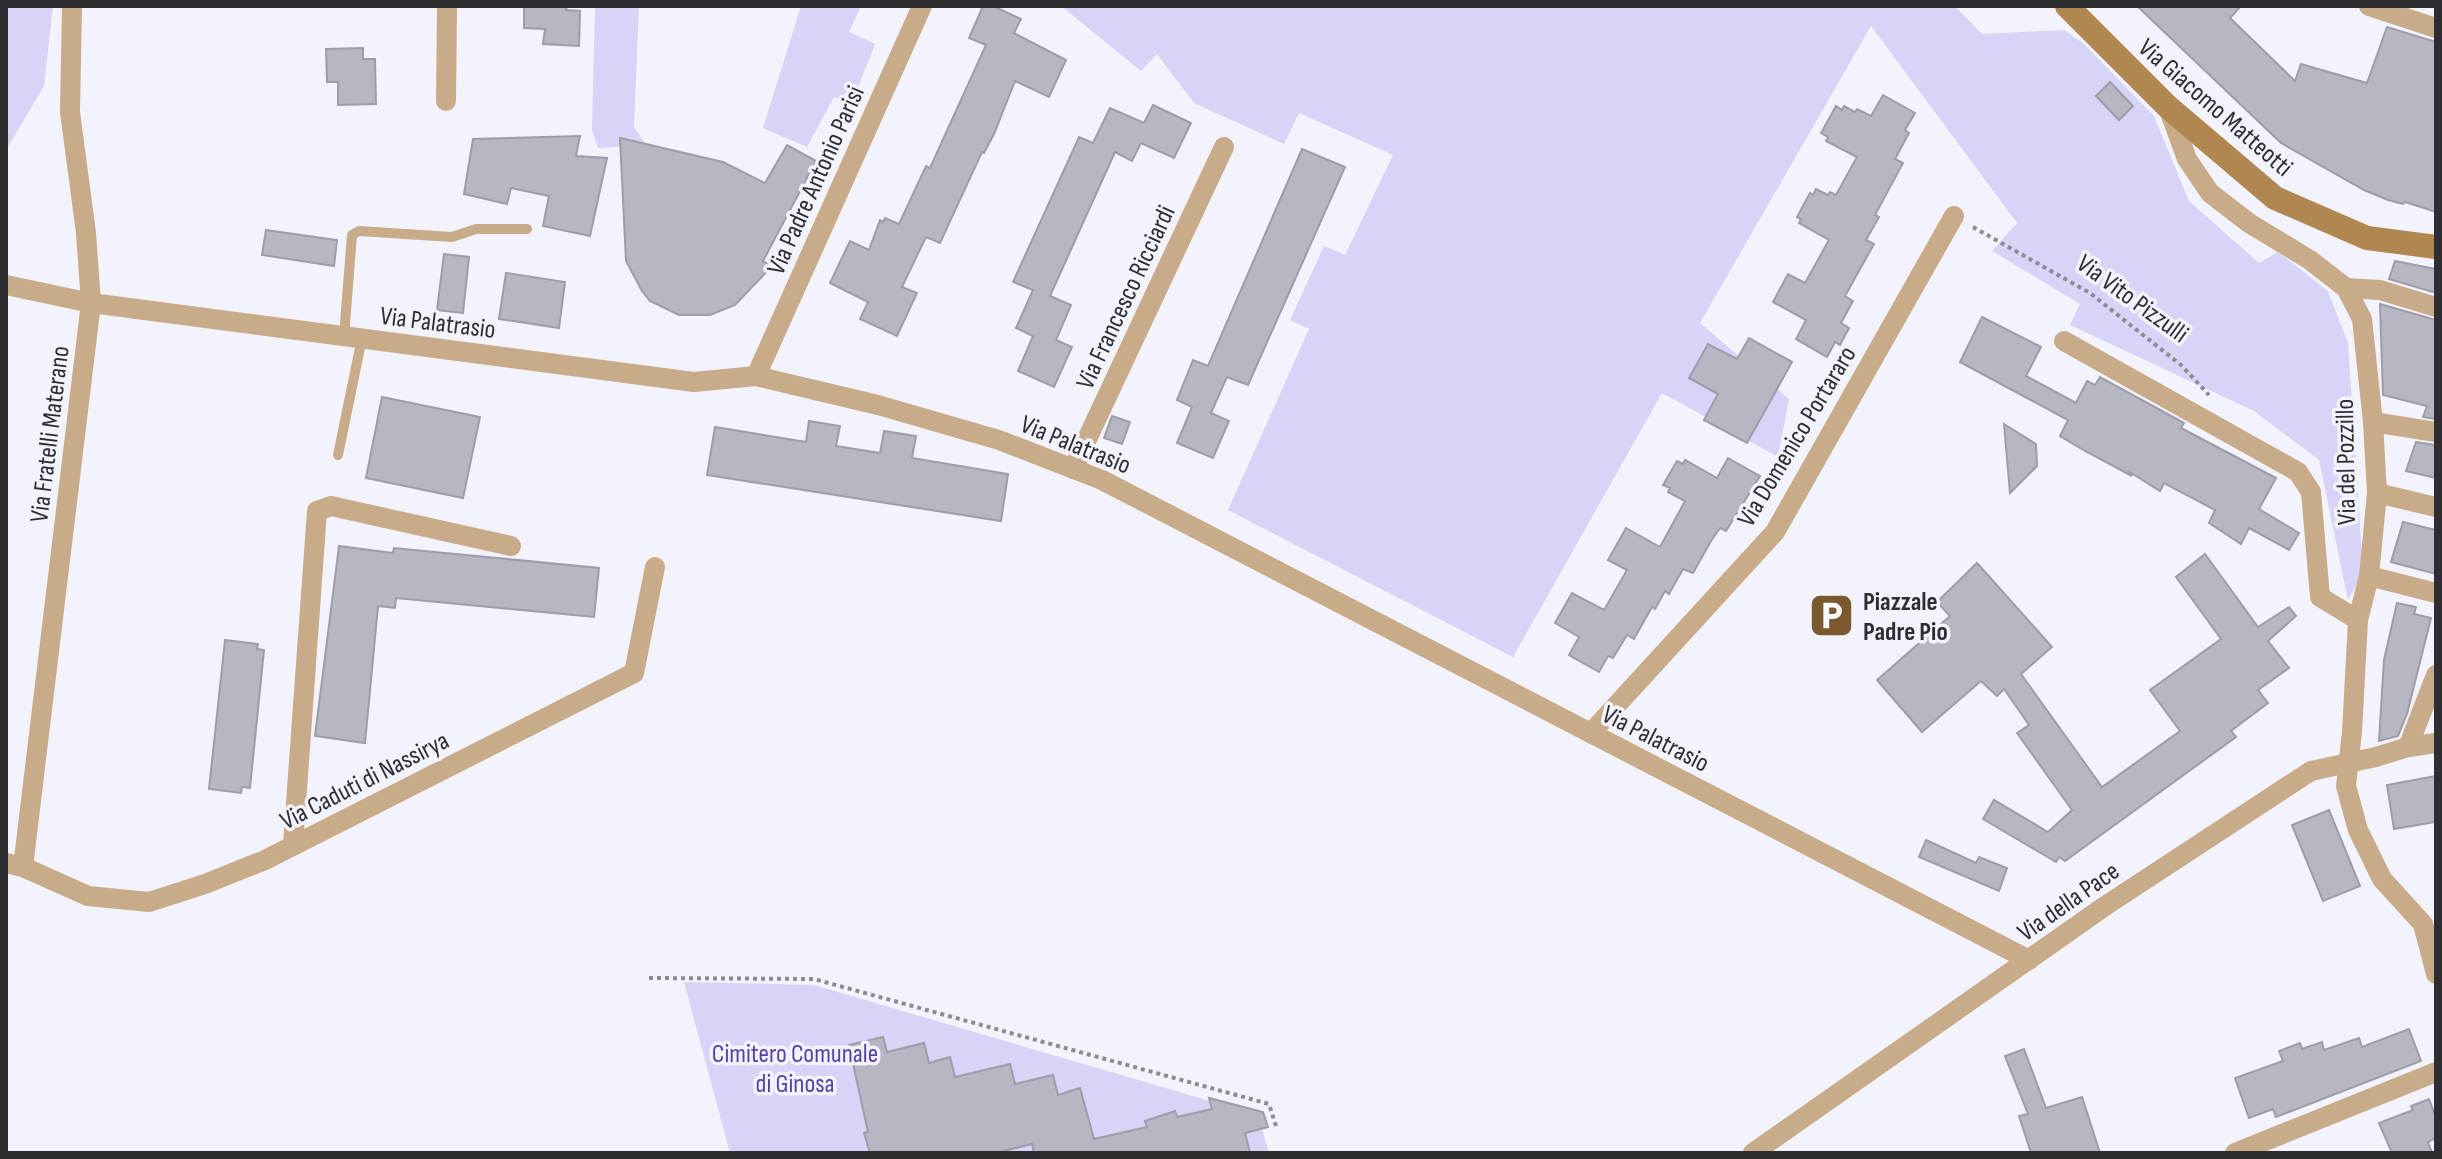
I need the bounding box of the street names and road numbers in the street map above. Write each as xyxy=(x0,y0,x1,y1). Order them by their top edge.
street label: Via Giacomo Matteotti xyxy=(2132,33,2298,184)
street label: Via Padre Antonio Parisi xyxy=(761,81,872,280)
street label: Via Francesco Ricciardi xyxy=(1070,201,1182,394)
street label: Via Vito Pizzulli xyxy=(2070,248,2194,350)
street label: Via Palatrasio xyxy=(378,301,497,346)
street label: Via Domenico Portararo xyxy=(1731,341,1863,533)
street label: Via Fratelli Materano xyxy=(24,344,77,524)
street label: Via del Pozzillo xyxy=(2330,398,2363,525)
street label: Via Palatrasio xyxy=(1016,409,1135,482)
street label: Via Palatrasio xyxy=(1597,699,1714,780)
street label: Via Caduti di Nassirya xyxy=(275,726,454,837)
street label: Via della Pace xyxy=(2012,856,2126,949)

